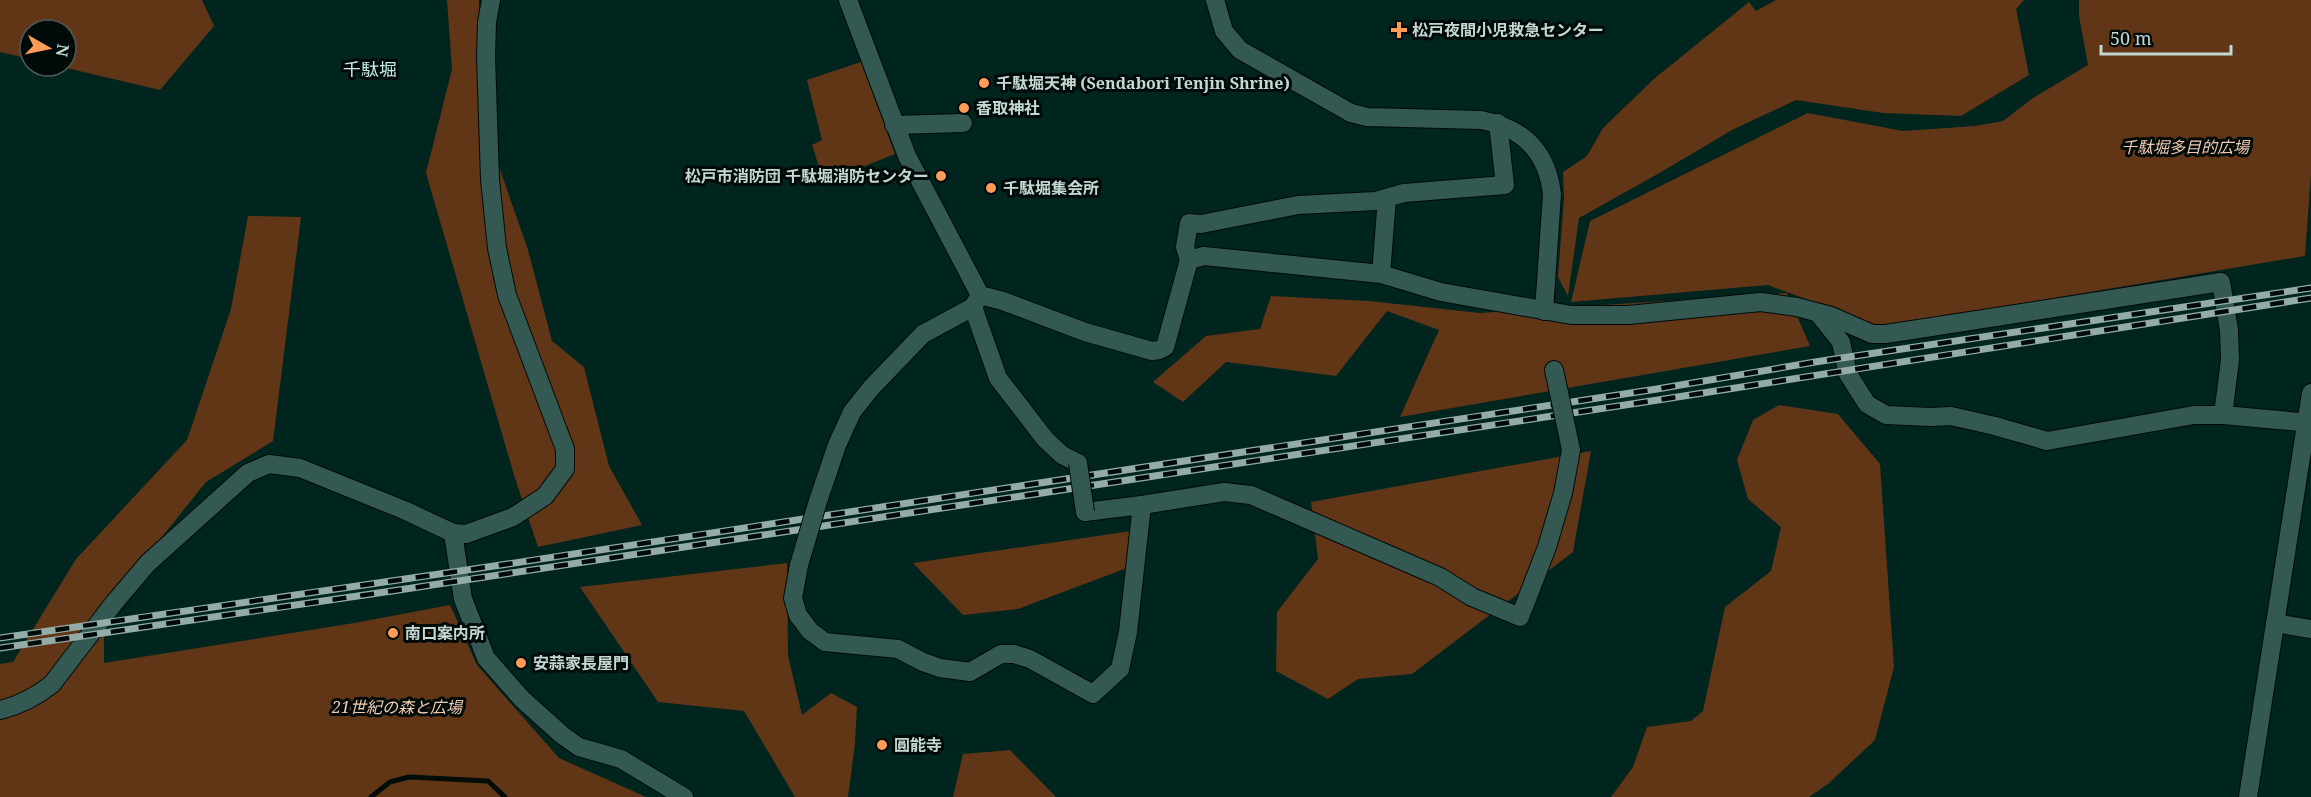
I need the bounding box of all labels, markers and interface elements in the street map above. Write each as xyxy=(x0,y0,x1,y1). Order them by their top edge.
north arrow xyxy=(18,18,78,78)
scale bar xyxy=(2101,18,2232,56)
place label: 松戸夜間小児救急センター xyxy=(1412,19,1604,41)
marker: 松戸夜間小児救急センター xyxy=(1390,21,1408,39)
text: 50 m xyxy=(2110,26,2152,50)
text: N xyxy=(51,42,75,59)
district label: 千駄堀 xyxy=(343,57,397,81)
place label: 千駄堀天神 (Sendabori Tenjin Shrine) xyxy=(996,72,1290,94)
marker: 千駄堀天神 (Sendabori Tenjin Shrine) xyxy=(977,76,991,90)
place label: 香取神社 xyxy=(976,97,1040,119)
marker: 香取神社 xyxy=(957,101,971,115)
park label: 千駄堀多目的広場 xyxy=(2121,136,2251,158)
place label: 松戸市消防団 千駄堀消防センター xyxy=(685,165,929,187)
marker: 松戸市消防団 千駄堀消防センター xyxy=(934,169,948,183)
place label: 千駄堀集会所 xyxy=(1003,177,1099,199)
marker: 千駄堀集会所 xyxy=(984,181,998,195)
place label: 南口案内所 xyxy=(405,622,485,644)
marker: 南口案内所 xyxy=(386,626,400,640)
place label: 安蒜家長屋門 xyxy=(533,652,629,674)
marker: 安蒜家長屋門 xyxy=(514,656,528,670)
park label: 21世紀の森と広場 xyxy=(331,696,464,718)
place label: 圓能寺 xyxy=(894,734,942,756)
marker: 圓能寺 xyxy=(875,738,889,752)

